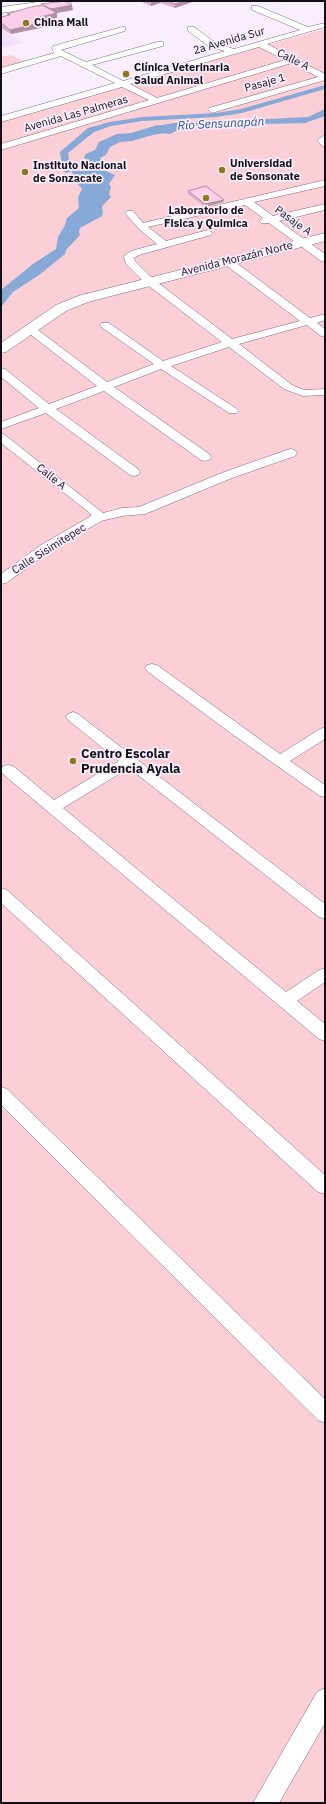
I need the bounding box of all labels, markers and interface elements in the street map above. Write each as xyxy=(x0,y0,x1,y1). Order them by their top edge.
place label: China Mall xyxy=(34,16,88,30)
marker: China Mall xyxy=(21,18,31,28)
street label: 2a Avenida Sur xyxy=(192,24,266,58)
street label: Calle A xyxy=(275,47,311,73)
place label: Clínica Veterinaria Salud Animal xyxy=(134,61,229,87)
marker: Clínica Veterinaria Salud Animal xyxy=(121,69,131,79)
street label: Pasaje 1 xyxy=(243,71,287,95)
street label: Avenida Las Palmeras xyxy=(22,93,130,135)
water label: Río Sensunapán xyxy=(177,115,265,133)
place label: Universidad de Sonsonate xyxy=(230,157,300,183)
place label: Instituto Nacional de Sonzacate xyxy=(33,159,126,185)
marker: Universidad de Sonsonate xyxy=(217,165,227,175)
marker: Instituto Nacional de Sonzacate xyxy=(20,167,30,177)
marker: Laboratorio de Fisica y Quimica xyxy=(201,193,211,203)
street label: Pasaje A xyxy=(272,203,314,239)
place label: Laboratorio de Fisica y Quimica xyxy=(164,204,248,230)
street label: Avenida Morazán Norte xyxy=(180,239,294,279)
street label: Calle A xyxy=(34,461,68,493)
street label: Calle Sisimitepec xyxy=(10,521,88,577)
place label: Centro Escolar Prudencia Ayala xyxy=(81,746,180,777)
marker: Centro Escolar Prudencia Ayala xyxy=(68,756,78,766)

